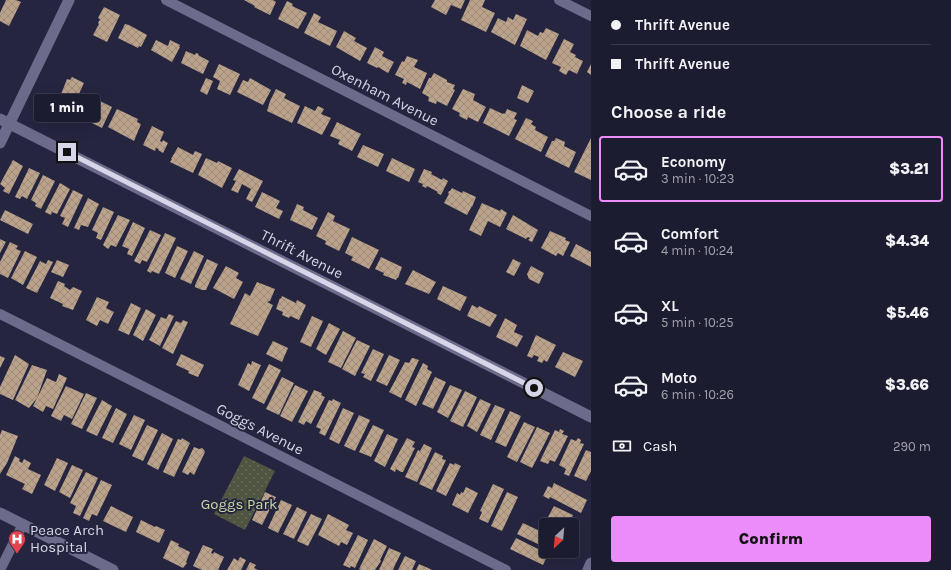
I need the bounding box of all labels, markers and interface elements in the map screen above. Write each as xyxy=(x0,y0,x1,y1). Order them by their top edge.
text: Thrift Avenue xyxy=(635,16,730,34)
text: Thrift Avenue xyxy=(635,55,730,73)
street label: Oxenham Avenue xyxy=(328,60,442,130)
callout: 1 min xyxy=(34,94,100,122)
text: 1 min xyxy=(50,100,84,115)
text: Choose a ride xyxy=(611,101,726,123)
route end xyxy=(58,143,76,161)
icon: car xyxy=(613,151,649,187)
text: Economy xyxy=(661,153,726,171)
text: $3.21 xyxy=(889,160,929,178)
text: 3 min · 10:23 xyxy=(661,171,734,186)
icon: car xyxy=(613,223,649,259)
text: Comfort xyxy=(661,225,719,243)
street label: Thrift Avenue xyxy=(258,226,346,282)
text: $4.34 xyxy=(885,232,929,250)
text: 4 min · 10:24 xyxy=(661,243,734,258)
icon: car xyxy=(613,295,649,331)
text: XL xyxy=(661,297,679,315)
text: $5.46 xyxy=(886,304,929,322)
text: 5 min · 10:25 xyxy=(661,315,734,330)
icon: car xyxy=(613,367,649,403)
text: Moto xyxy=(661,369,697,387)
text: $3.66 xyxy=(885,376,929,394)
route start xyxy=(525,379,543,397)
text: 6 min · 10:26 xyxy=(661,387,734,402)
street label: Goggs Avenue xyxy=(213,399,307,459)
icon: cash xyxy=(611,435,633,457)
text: Cash xyxy=(643,437,677,455)
text: 290 m xyxy=(893,439,931,454)
park label: Goggs Park xyxy=(201,495,277,513)
button: Confirm xyxy=(611,516,931,562)
north arrow xyxy=(539,518,579,558)
map controls xyxy=(539,518,579,558)
place label: Peace Arch Hospital xyxy=(30,521,104,556)
hospital icon: Peace Arch Hospital xyxy=(7,529,27,554)

